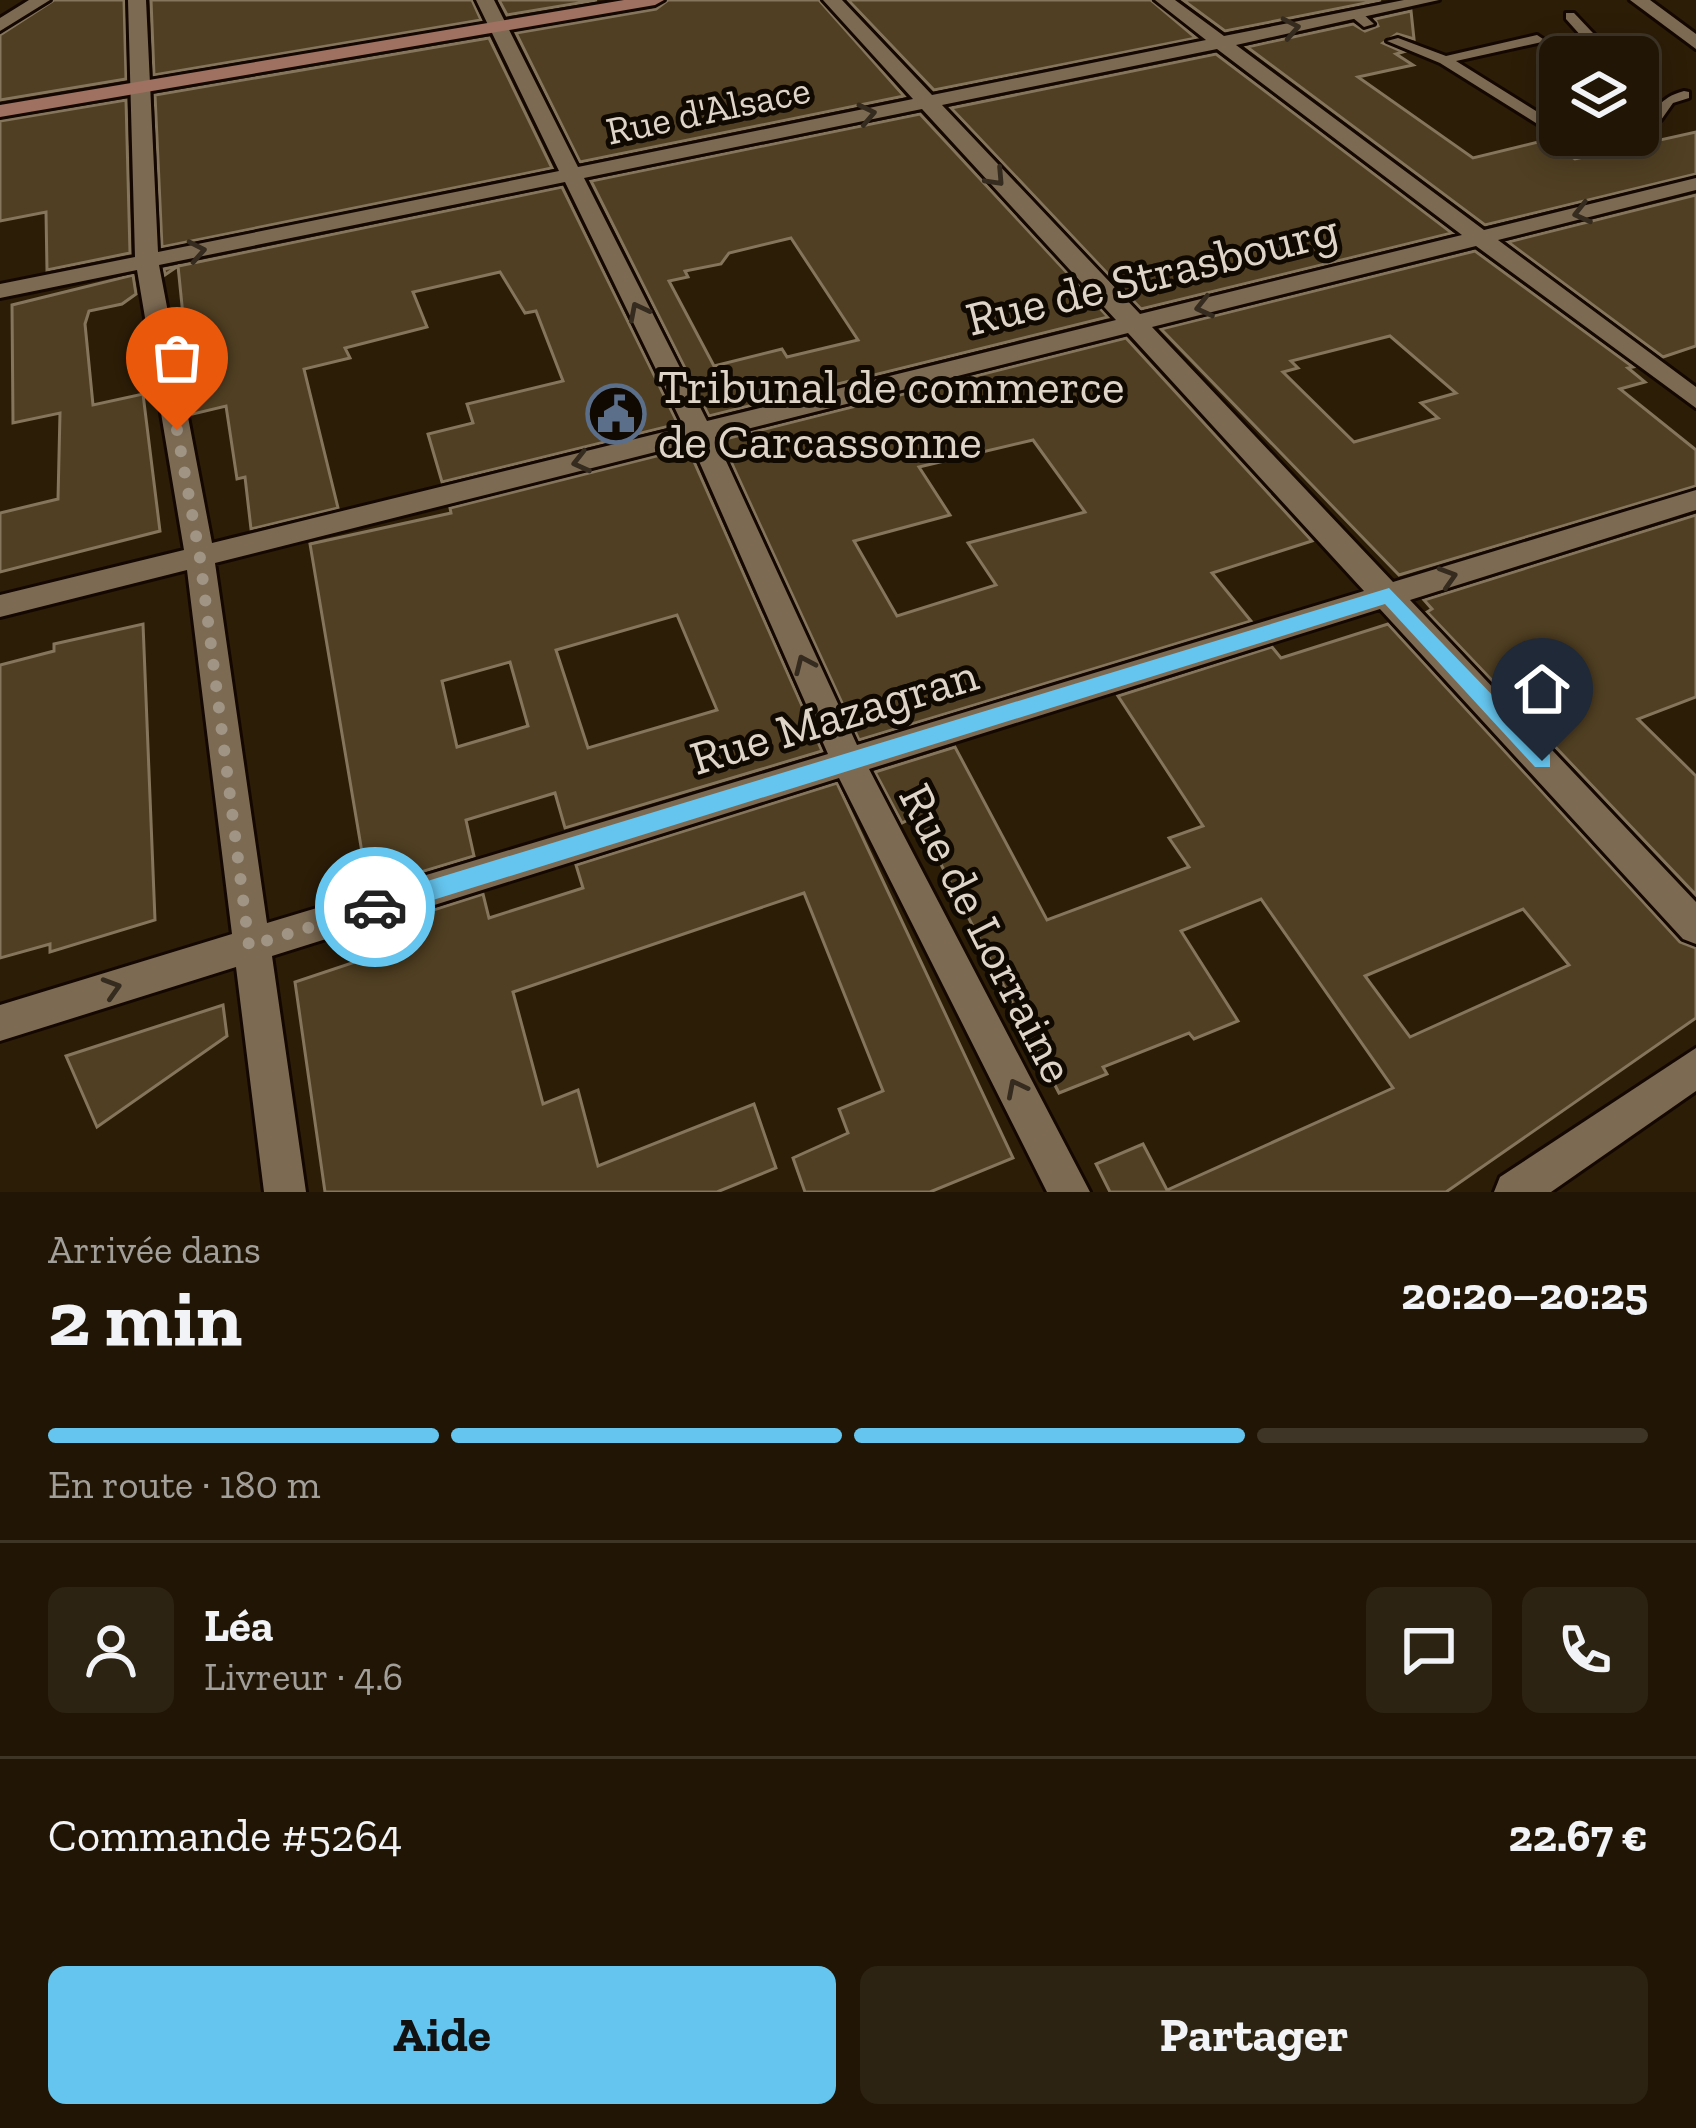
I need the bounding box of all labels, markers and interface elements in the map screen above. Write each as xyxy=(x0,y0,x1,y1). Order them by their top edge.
one-way arrow xyxy=(1280,16,1300,42)
map controls xyxy=(1539,36,1659,156)
button: layers xyxy=(1539,36,1659,156)
street label: Rue d'Alsace xyxy=(602,65,814,155)
one-way arrow xyxy=(857,102,877,128)
one-way arrow xyxy=(982,165,1004,186)
one-way arrow xyxy=(1573,199,1593,224)
street label: Rue de Strasbourg xyxy=(960,200,1344,348)
one-way arrow xyxy=(187,239,207,264)
one-way arrow xyxy=(1194,293,1215,318)
one-way arrow xyxy=(629,302,653,323)
pin xyxy=(126,307,228,430)
icon: bag xyxy=(144,325,210,391)
place label: Tribunal de commerce de Carcassonne xyxy=(658,358,1124,470)
public building icon: Tribunal de commerce de Carcassonne xyxy=(585,383,647,445)
one-way arrow xyxy=(572,448,592,473)
one-way arrow xyxy=(1437,566,1458,591)
pin xyxy=(1491,638,1593,761)
street label: Rue Mazagran xyxy=(683,645,985,787)
one-way arrow xyxy=(794,655,818,676)
icon: home xyxy=(1509,656,1575,722)
street label: Rue de Lorraine xyxy=(887,774,1087,1092)
courier xyxy=(315,847,435,967)
icon: car xyxy=(342,874,408,940)
one-way arrow xyxy=(101,978,122,1003)
one-way arrow xyxy=(1006,1079,1030,1100)
text: Arrivée dans xyxy=(48,1226,261,1273)
text: 20:20–20:25 xyxy=(1401,1267,1648,1321)
text: 2 min xyxy=(48,1271,242,1365)
text: En route · 180 m xyxy=(48,1461,320,1508)
button: person xyxy=(48,1587,174,1713)
button: chat xyxy=(1366,1587,1492,1713)
button: phone xyxy=(1522,1587,1648,1713)
text: Léa xyxy=(204,1599,274,1653)
text: Livreur · 4.6 xyxy=(204,1653,403,1700)
text: Commande #5264 xyxy=(48,1809,402,1863)
text: 22.67 € xyxy=(1509,1809,1648,1863)
button: Aide xyxy=(48,1966,836,2104)
button: Partager xyxy=(860,1966,1648,2104)

